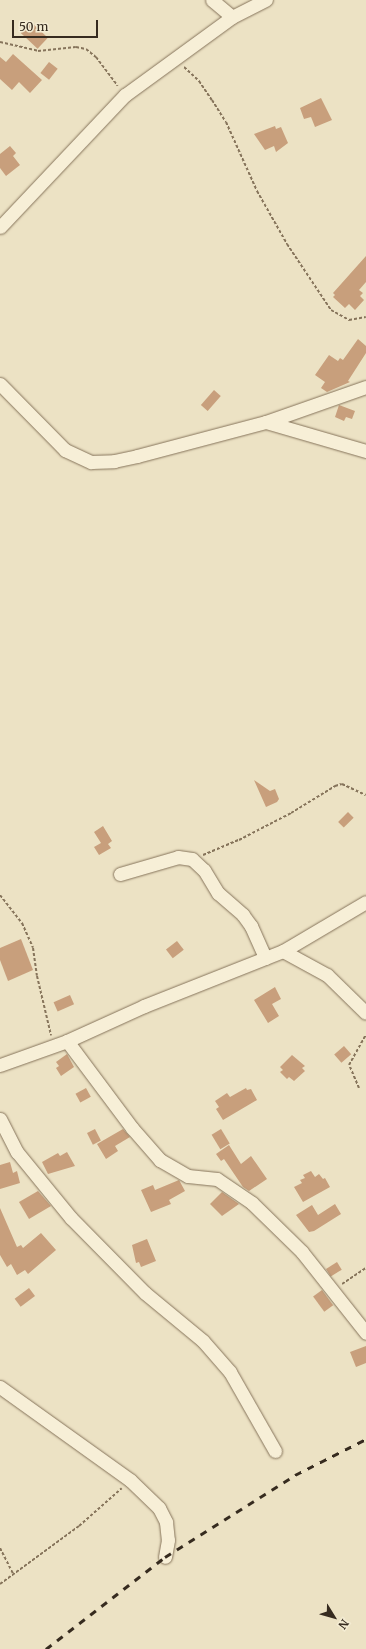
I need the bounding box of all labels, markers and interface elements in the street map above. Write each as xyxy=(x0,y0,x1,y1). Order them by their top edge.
scale bar xyxy=(14,12,100,38)
text: 50 m xyxy=(19,19,48,34)
north arrow xyxy=(314,1597,354,1637)
text: N xyxy=(335,1617,352,1632)

